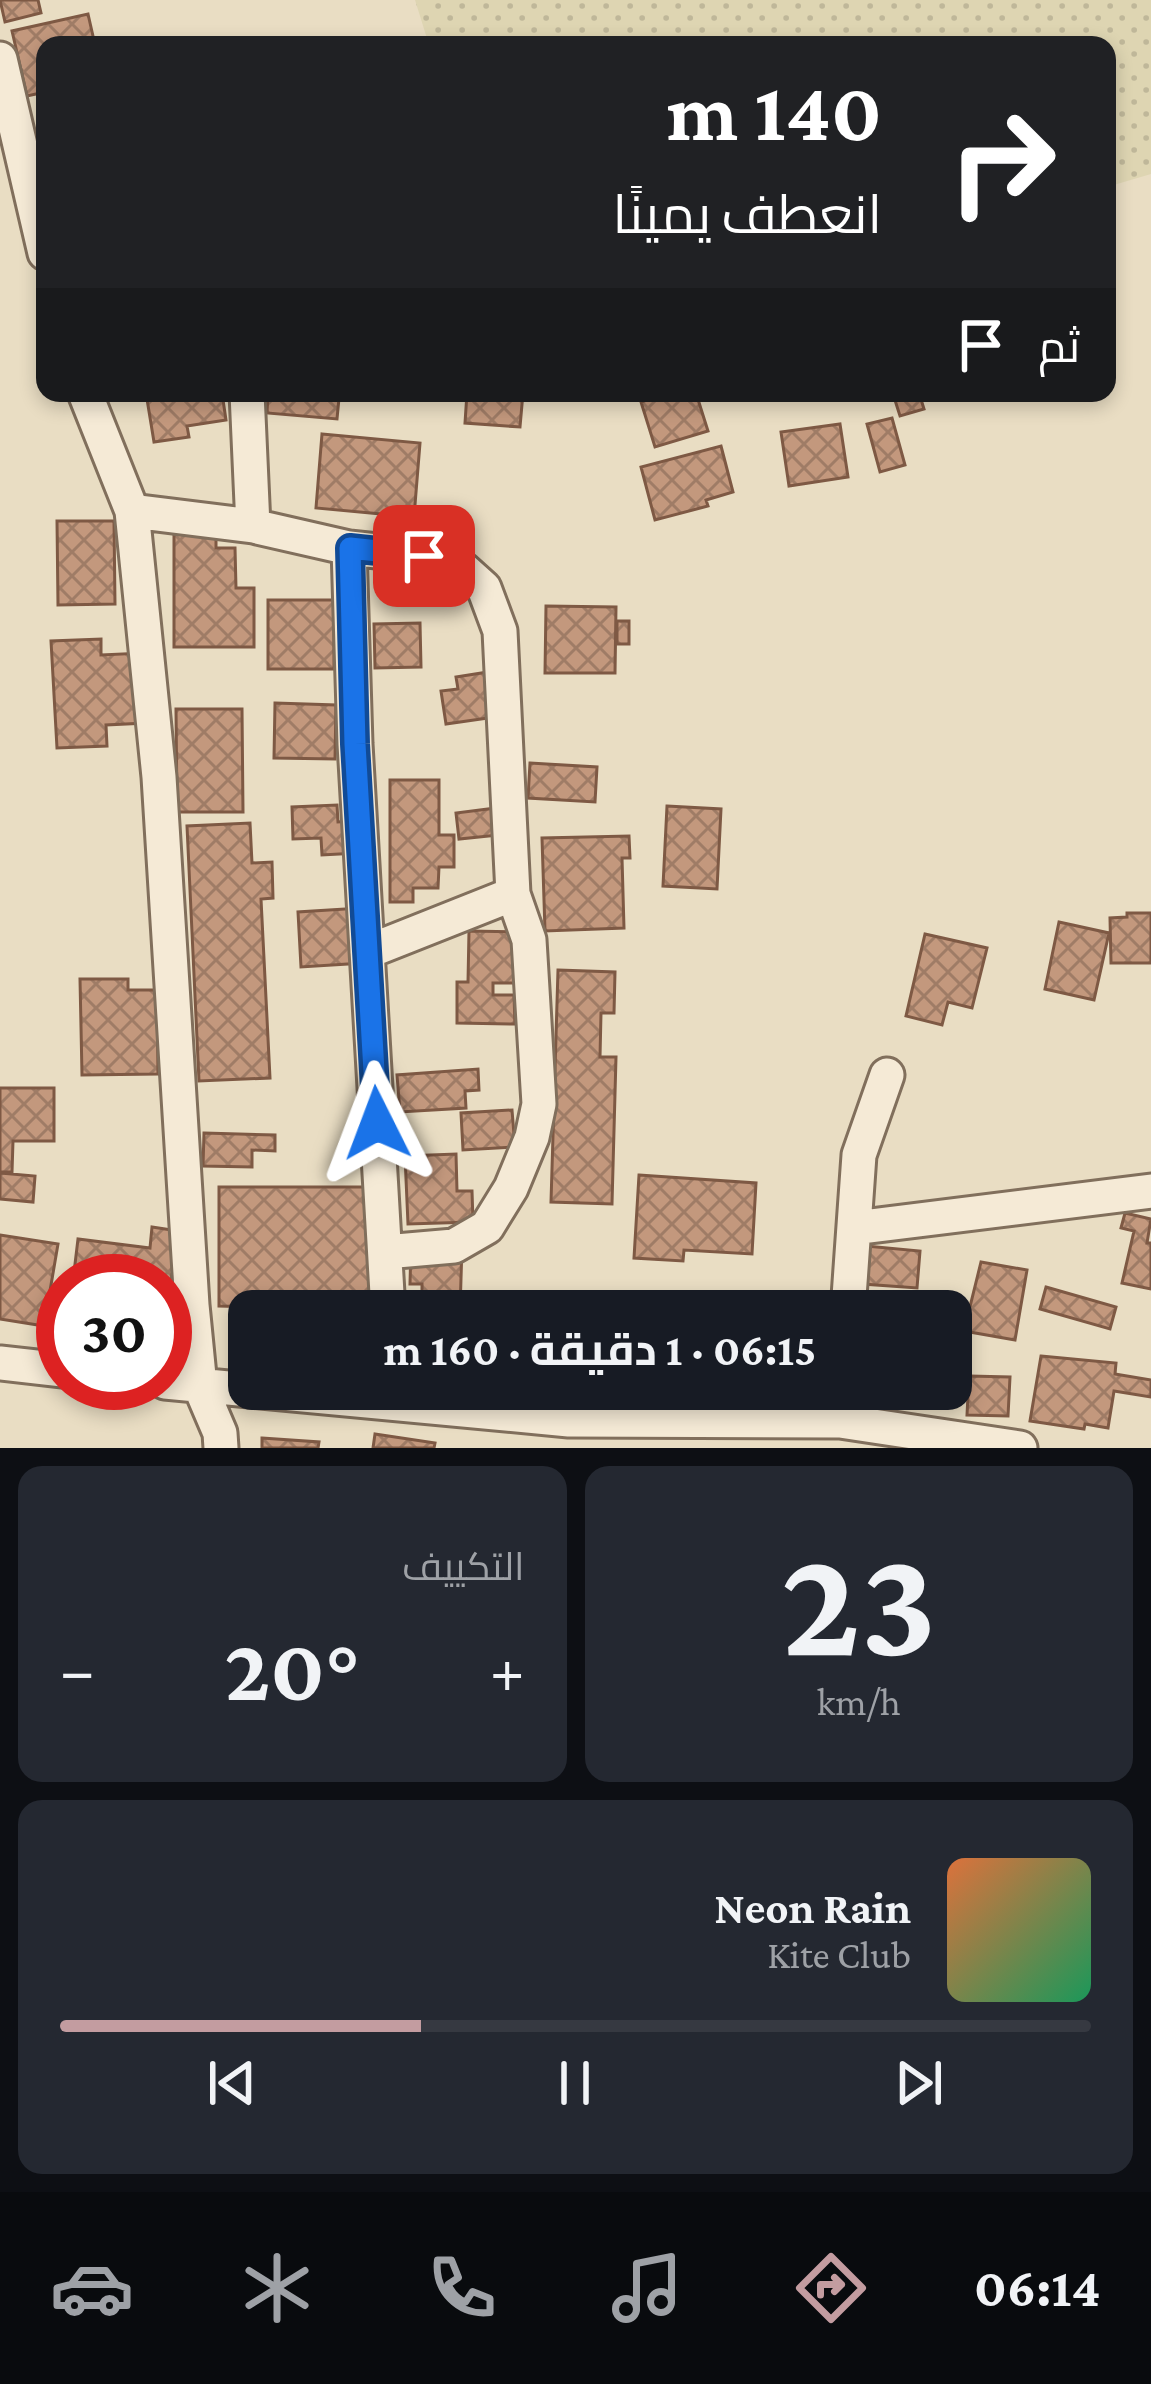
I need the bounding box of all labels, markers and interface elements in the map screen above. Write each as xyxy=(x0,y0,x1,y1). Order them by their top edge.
text: 140 m xyxy=(667,65,882,158)
icon: right xyxy=(924,84,1080,240)
text: انعطف يمينًا xyxy=(613,185,882,245)
icon: arrive xyxy=(948,312,1014,378)
text: ثم xyxy=(1038,322,1080,372)
pin xyxy=(373,505,475,607)
icon: arrive xyxy=(391,523,457,589)
position arrow xyxy=(314,1060,440,1186)
speed limit sign: 30 xyxy=(36,1254,192,1410)
text: 06:15 · 1 دقيقة · 160 m xyxy=(384,1325,816,1375)
text: 23 xyxy=(781,1515,937,1689)
text: التكييف xyxy=(402,1545,525,1588)
text: 20° xyxy=(224,1619,360,1719)
text: − xyxy=(60,1633,95,1706)
text: + xyxy=(490,1633,525,1706)
text: km/h xyxy=(817,1680,901,1723)
text: Neon Rain xyxy=(714,1883,911,1933)
text: Kite Club xyxy=(767,1933,911,1976)
icon: previous xyxy=(199,2050,265,2116)
icon: pause xyxy=(542,2050,608,2116)
icon: next xyxy=(886,2050,952,2116)
icon: car xyxy=(50,2246,134,2330)
icon: climate xyxy=(235,2246,319,2330)
icon: phone xyxy=(420,2246,504,2330)
icon: music xyxy=(605,2246,689,2330)
icon: directions xyxy=(789,2246,873,2330)
text: 06:14 xyxy=(974,2258,1101,2318)

